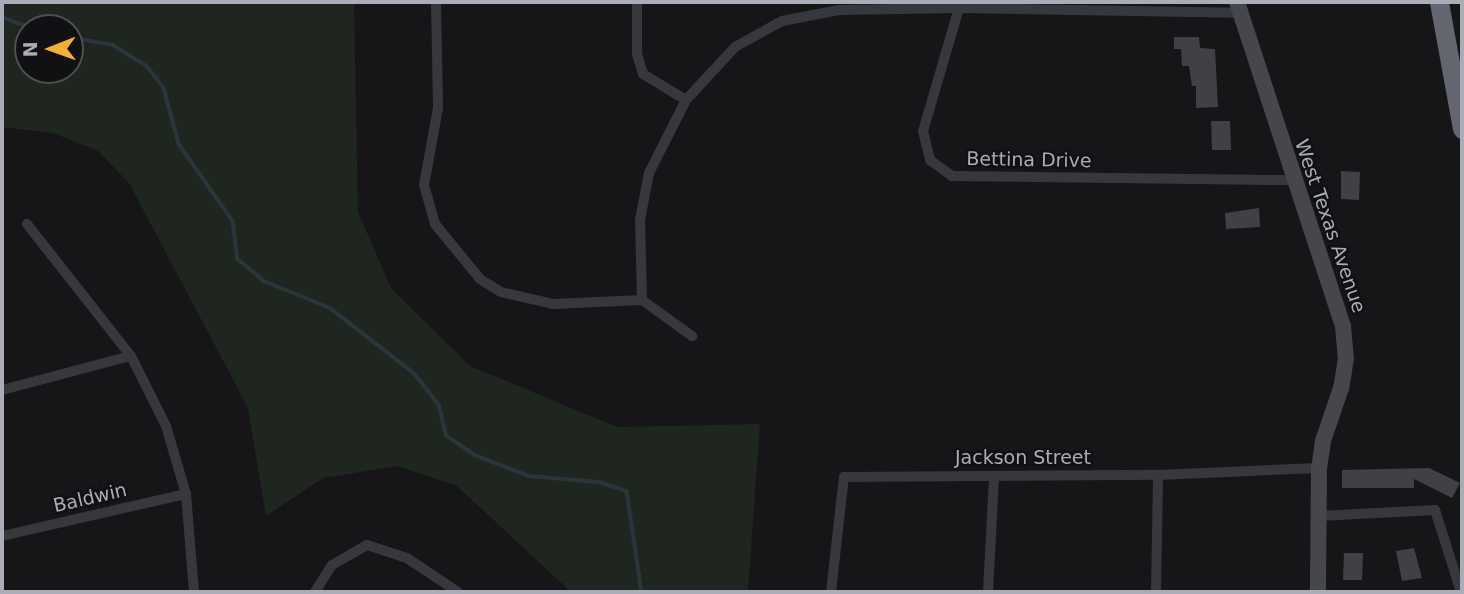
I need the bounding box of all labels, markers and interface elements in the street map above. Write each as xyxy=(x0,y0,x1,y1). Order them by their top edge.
north arrow xyxy=(14,14,84,84)
text: N xyxy=(19,41,41,57)
street label: West Texas Avenue xyxy=(1290,136,1370,316)
street label: Bettina Drive xyxy=(966,148,1092,172)
street label: Jackson Street xyxy=(955,447,1091,469)
street label: Baldwin xyxy=(51,478,129,518)

